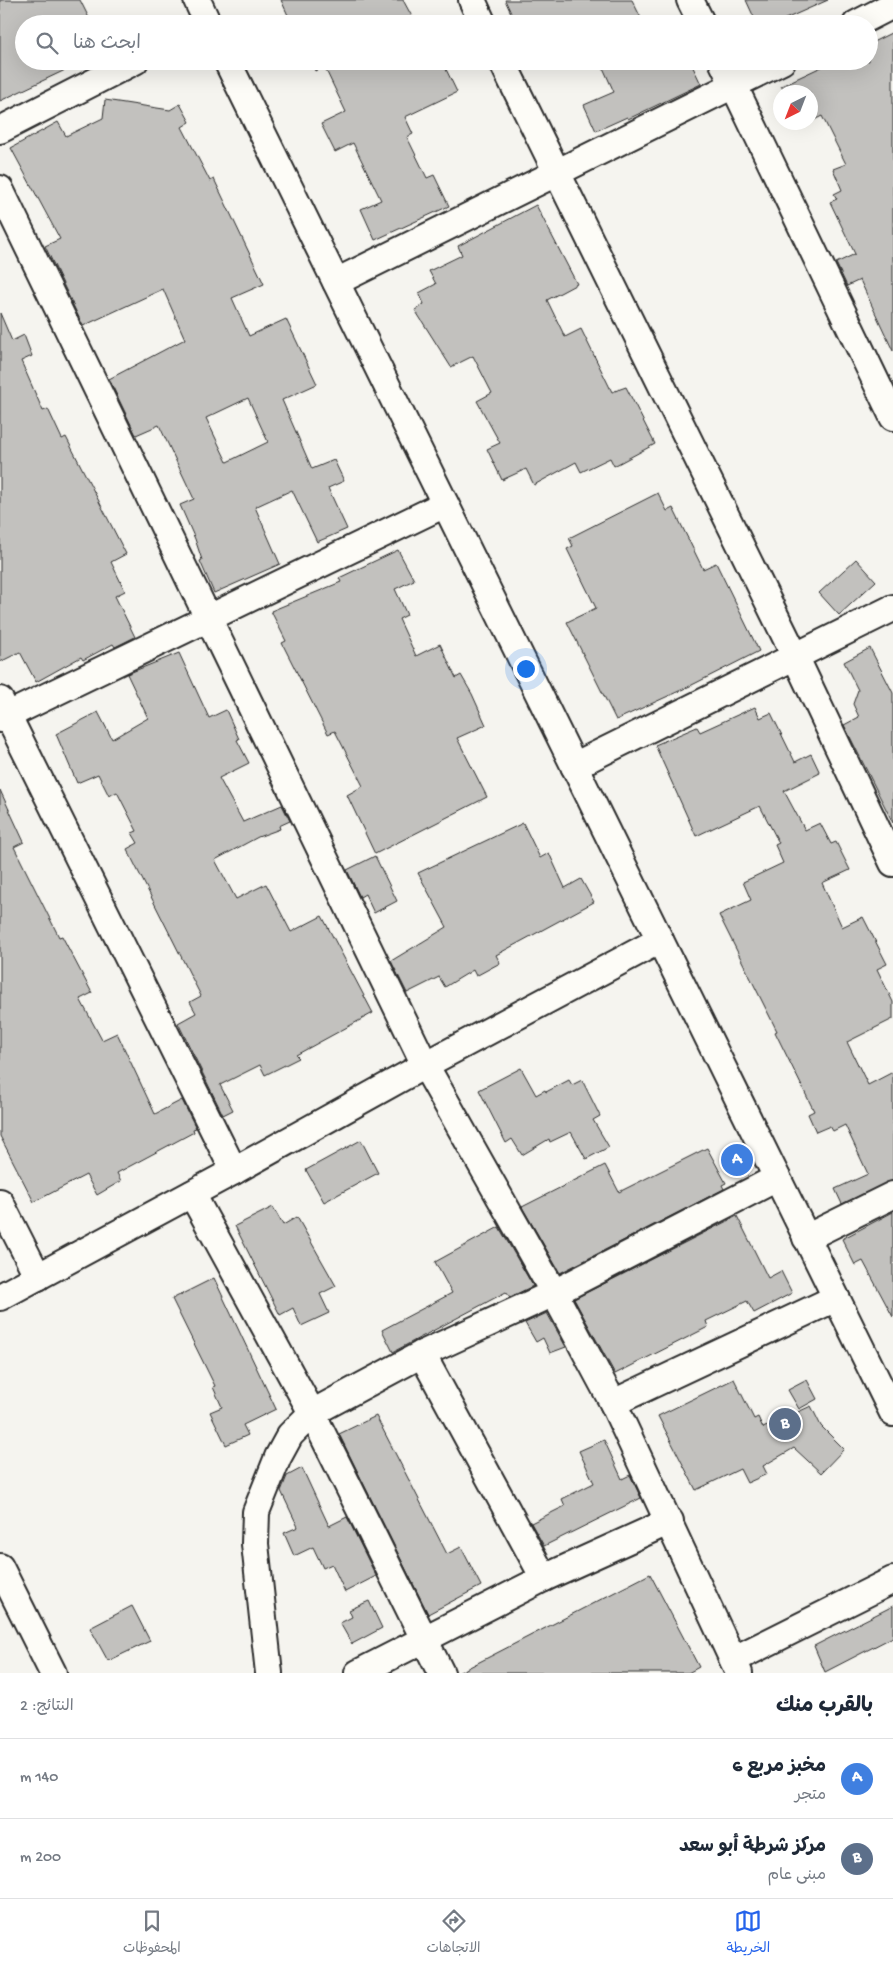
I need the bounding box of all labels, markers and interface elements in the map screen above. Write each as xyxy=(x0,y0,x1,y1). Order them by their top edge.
search box xyxy=(15,15,878,70)
icon: search xyxy=(33,29,61,57)
text: ابحث هنا xyxy=(73,33,141,56)
north arrow xyxy=(773,85,818,130)
your location xyxy=(513,656,539,682)
pin: A xyxy=(721,1141,753,1179)
pin: B xyxy=(769,1405,801,1443)
text: بالقرب منك xyxy=(776,1695,873,1720)
text: النتائج: 2 xyxy=(20,1698,74,1717)
text: مخبز مربع 6 xyxy=(733,1756,826,1779)
text: 140 m xyxy=(20,1769,58,1788)
text: A xyxy=(852,1769,862,1788)
text: متجر xyxy=(795,1787,826,1806)
text: مركز شرطة أبو سعد xyxy=(679,1836,826,1859)
text: 200 m xyxy=(20,1849,61,1868)
text: B xyxy=(853,1849,861,1868)
text: مبنى عام xyxy=(767,1867,826,1886)
tab: المحفوظات xyxy=(123,1907,181,1960)
tab: الاتجاهات xyxy=(426,1907,481,1960)
tab: الخريطة xyxy=(726,1907,770,1960)

